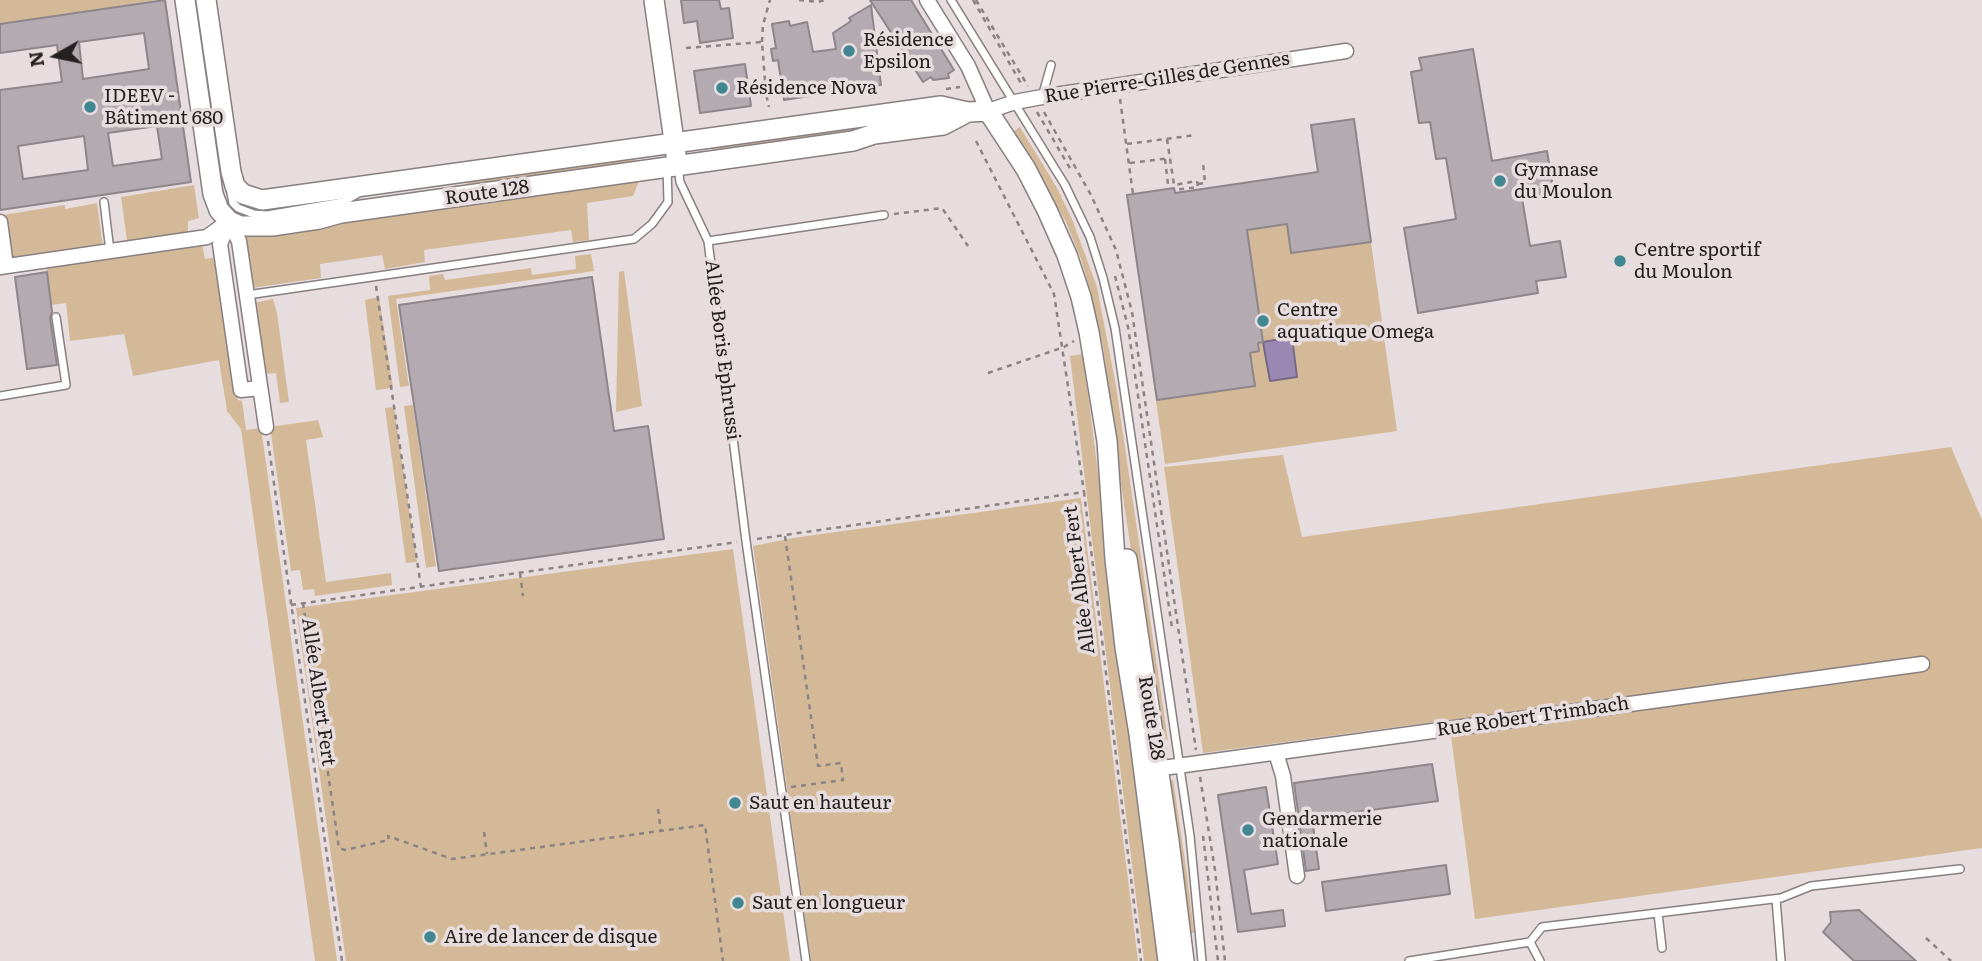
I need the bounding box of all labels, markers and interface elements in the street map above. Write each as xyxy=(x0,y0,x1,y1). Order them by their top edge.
north arrow xyxy=(21,21,91,91)
place label: Résidence Epsilon xyxy=(863,29,954,73)
marker: Résidence Epsilon xyxy=(841,43,857,59)
street label: Rue Pierre-Gilles de Gennes xyxy=(1043,47,1291,109)
text: N xyxy=(20,49,50,69)
place label: Résidence Nova xyxy=(736,77,877,99)
marker: Résidence Nova xyxy=(714,80,730,96)
place label: IDEEV - Bâtiment 680 xyxy=(104,85,223,129)
marker: IDEEV - Bâtiment 680 xyxy=(82,99,98,115)
place label: Gymnase du Moulon xyxy=(1514,159,1613,203)
marker: Gymnase du Moulon xyxy=(1492,173,1508,189)
street label: Route 128 xyxy=(443,176,531,210)
place label: Centre sportif du Moulon xyxy=(1634,239,1760,283)
marker: Centre sportif du Moulon xyxy=(1612,253,1628,269)
street label: Allée Boris Ephrussi xyxy=(700,258,744,442)
place label: Centre aquatique Omega xyxy=(1277,299,1434,343)
marker: Centre aquatique Omega xyxy=(1255,313,1271,329)
street label: Allée Albert Fert xyxy=(1060,505,1100,655)
street label: Allée Albert Fert xyxy=(296,616,340,768)
street label: Route 128 xyxy=(1133,674,1169,762)
street label: Rue Robert Trimbach xyxy=(1435,692,1631,742)
place label: Saut en hauteur xyxy=(749,792,891,814)
marker: Saut en hauteur xyxy=(727,795,743,811)
place label: Gendarmerie nationale xyxy=(1262,808,1382,852)
marker: Gendarmerie nationale xyxy=(1240,822,1256,838)
place label: Saut en longueur xyxy=(752,892,905,914)
marker: Saut en longueur xyxy=(730,895,746,911)
place label: Aire de lancer de disque xyxy=(444,926,657,948)
marker: Aire de lancer de disque xyxy=(422,929,438,945)

